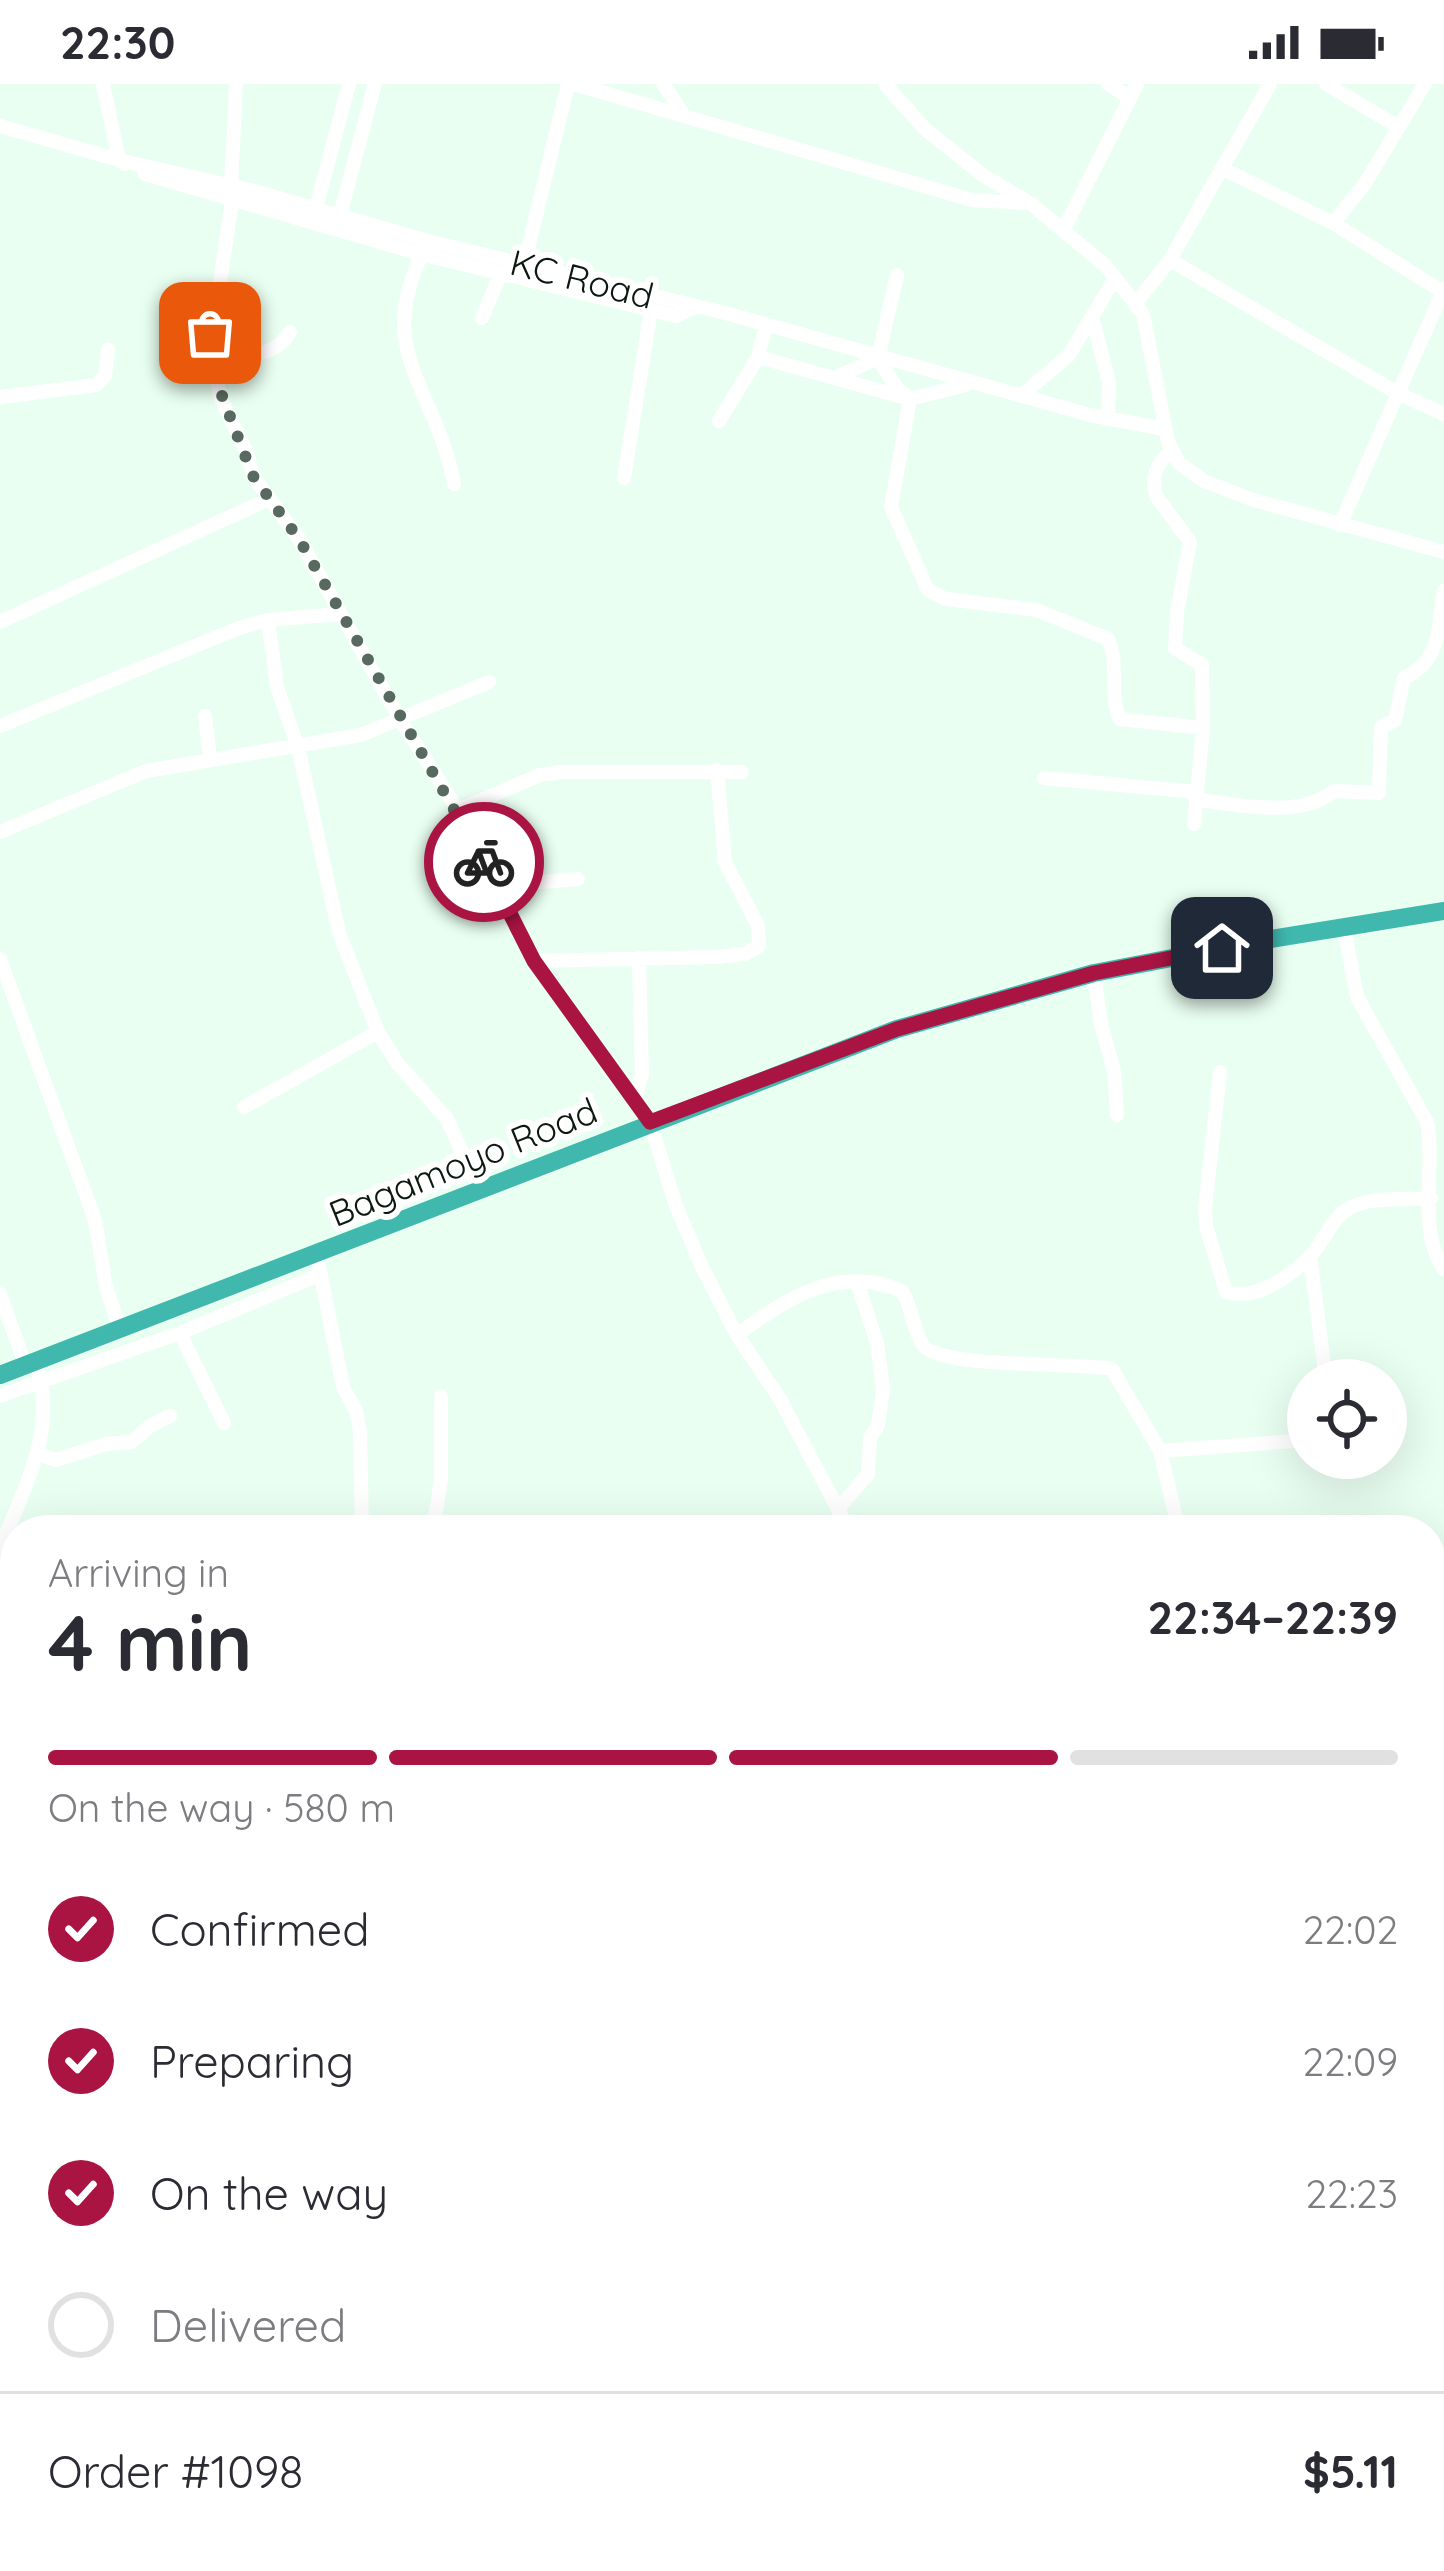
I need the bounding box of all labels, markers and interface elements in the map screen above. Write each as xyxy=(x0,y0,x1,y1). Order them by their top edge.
text: 22:30 xyxy=(60,14,175,70)
street label: KC Road xyxy=(506,239,658,318)
pin xyxy=(159,282,261,384)
icon: bag xyxy=(177,300,243,366)
courier xyxy=(424,802,544,922)
icon: bike xyxy=(451,829,517,895)
pin xyxy=(1171,897,1273,999)
icon: home xyxy=(1189,915,1255,981)
street label: Bagamoyo Road xyxy=(322,1087,603,1236)
map controls xyxy=(1287,1359,1407,1479)
button: locate xyxy=(1287,1359,1407,1479)
text: Arriving in xyxy=(48,1548,229,1597)
text: 22:34–22:39 xyxy=(1147,1589,1398,1645)
text: 4 min xyxy=(48,1593,253,1691)
text: On the way · 580 m xyxy=(48,1783,395,1832)
icon: check xyxy=(48,1896,114,1962)
text: Confirmed xyxy=(150,1901,369,1957)
text: 22:02 xyxy=(1303,1905,1398,1954)
icon: check xyxy=(48,2028,114,2094)
text: Preparing xyxy=(150,2033,354,2089)
text: 22:09 xyxy=(1303,2037,1398,2086)
icon: check xyxy=(48,2160,114,2226)
text: On the way xyxy=(150,2165,388,2221)
text: 22:23 xyxy=(1305,2169,1398,2218)
text: Delivered xyxy=(150,2297,346,2353)
text: Order #1098 xyxy=(48,2443,303,2499)
text: $5.11 xyxy=(1303,2443,1398,2499)

